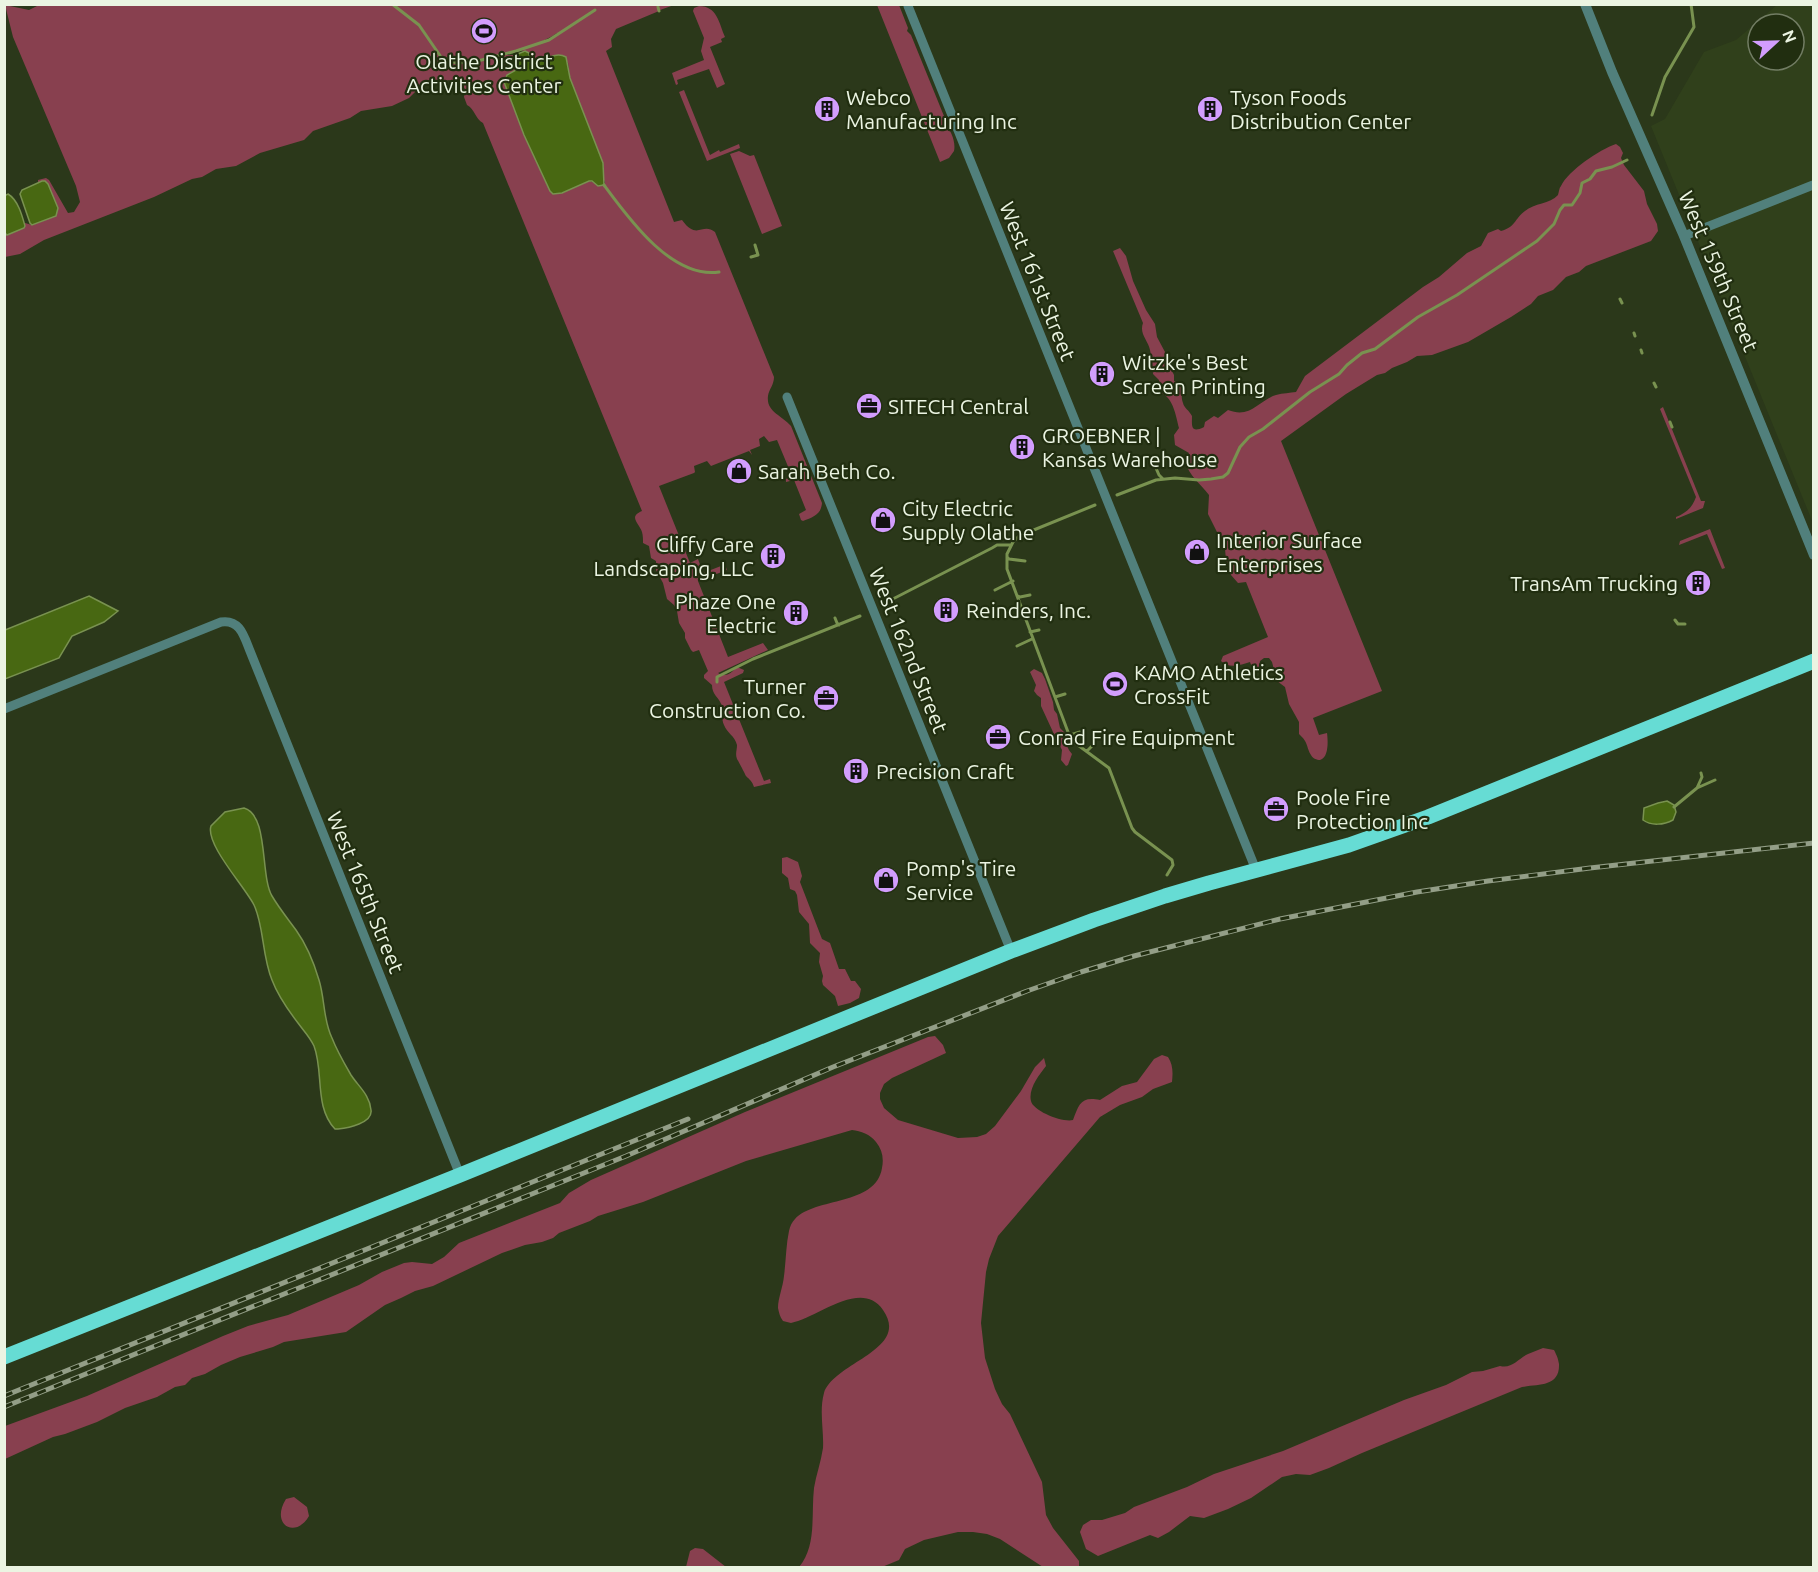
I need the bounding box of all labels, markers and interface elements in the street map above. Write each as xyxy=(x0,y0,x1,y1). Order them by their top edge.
north arrow xyxy=(1746,12,1806,72)
sports icon: Olathe District Activities Center xyxy=(469,16,499,46)
text: N xyxy=(1779,27,1800,45)
place label: Olathe District Activities Center xyxy=(406,49,562,97)
place label: Webco Manufacturing Inc xyxy=(846,85,1017,133)
place label: Tyson Foods Distribution Center xyxy=(1230,85,1411,133)
building icon: Webco Manufacturing Inc xyxy=(812,94,842,124)
building icon: Tyson Foods Distribution Center xyxy=(1195,94,1225,124)
street label: West 159th Street xyxy=(1674,187,1764,355)
street label: West 161st Street xyxy=(995,198,1081,364)
place label: Witzke's Best Screen Printing xyxy=(1122,350,1266,398)
building icon: Witzke's Best Screen Printing xyxy=(1087,359,1117,389)
office icon: SITECH Central xyxy=(854,391,884,421)
place label: SITECH Central xyxy=(888,394,1029,418)
place label: GROEBNER | Kansas Warehouse xyxy=(1042,423,1218,471)
building icon: GROEBNER | Kansas Warehouse xyxy=(1007,432,1037,462)
shop icon: Sarah Beth Co. xyxy=(724,456,754,486)
place label: Sarah Beth Co. xyxy=(758,459,896,483)
place label: City Electric Supply Olathe xyxy=(902,496,1034,544)
shop icon: City Electric Supply Olathe xyxy=(868,505,898,535)
place label: Interior Surface Enterprises xyxy=(1216,528,1362,576)
place label: Cliffy Care Landscaping, LLC xyxy=(594,532,754,580)
shop icon: Interior Surface Enterprises xyxy=(1182,537,1212,567)
building icon: Cliffy Care Landscaping, LLC xyxy=(758,541,788,571)
street label: West 162nd Street xyxy=(865,564,953,736)
building icon: TransAm Trucking xyxy=(1683,568,1713,598)
place label: TransAm Trucking xyxy=(1510,571,1678,595)
place label: Phaze One Electric xyxy=(675,589,776,637)
building icon: Reinders, Inc. xyxy=(931,595,961,625)
building icon: Phaze One Electric xyxy=(781,598,811,628)
place label: Reinders, Inc. xyxy=(966,598,1091,622)
place label: KAMO Athletics CrossFit xyxy=(1134,660,1284,708)
sports icon: KAMO Athletics CrossFit xyxy=(1100,669,1130,699)
place label: Turner Construction Co. xyxy=(649,674,806,722)
office icon: Turner Construction Co. xyxy=(811,683,841,713)
office icon: Conrad Fire Equipment xyxy=(983,722,1013,752)
place label: Conrad Fire Equipment xyxy=(1018,725,1235,749)
building icon: Precision Craft xyxy=(841,756,871,786)
place label: Precision Craft xyxy=(876,759,1014,783)
place label: Poole Fire Protection Inc xyxy=(1296,785,1428,833)
office icon: Poole Fire Protection Inc xyxy=(1261,794,1291,824)
street label: West 165th Street xyxy=(323,808,409,976)
place label: Pomp's Tire Service xyxy=(906,856,1016,904)
shop icon: Pomp's Tire Service xyxy=(871,865,901,895)

